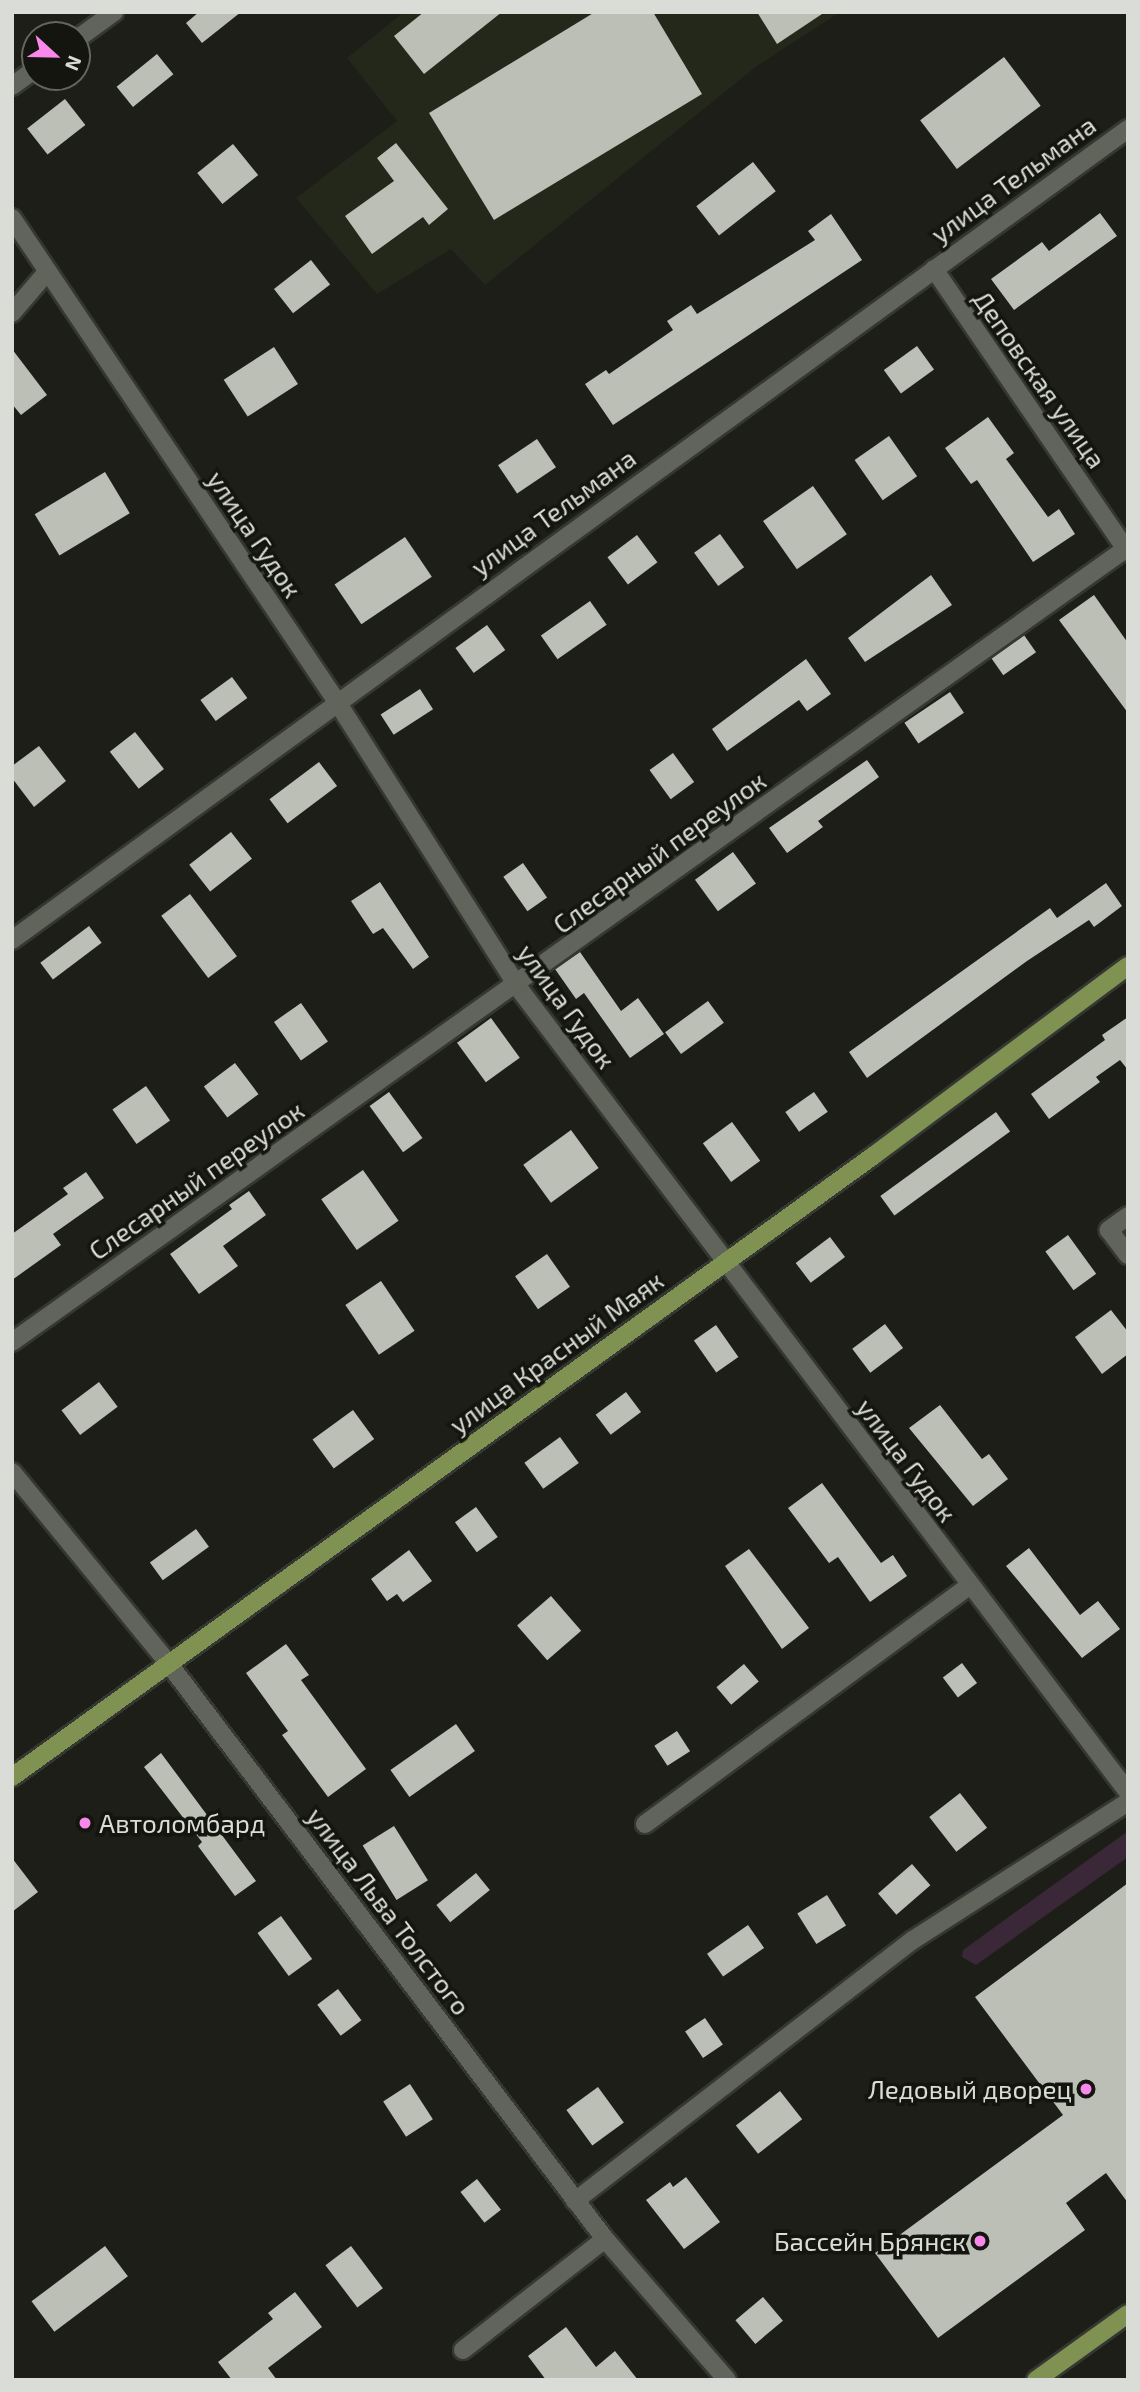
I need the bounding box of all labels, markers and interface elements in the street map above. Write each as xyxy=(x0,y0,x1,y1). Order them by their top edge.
north arrow xyxy=(21,21,91,91)
text: N xyxy=(61,53,87,74)
street label: улица Тельмана xyxy=(925,109,1101,249)
street label: Деповская улица xyxy=(967,284,1113,474)
street label: улица Тельмана xyxy=(465,442,641,582)
street label: улица Гудок xyxy=(201,465,309,603)
street label: Слесарный переулок xyxy=(547,764,771,940)
street label: улица Гудок xyxy=(511,938,623,1074)
street label: Слесарный переулок xyxy=(83,1094,309,1266)
street label: улица Красный Маяк xyxy=(443,1264,669,1440)
street label: улица Гудок xyxy=(851,1392,963,1528)
street label: улица Льва Толстого xyxy=(301,1801,477,2021)
place label: Автоломбард xyxy=(99,1807,265,1839)
marker: Автоломбард xyxy=(77,1815,93,1831)
place label: Ледовый дворец xyxy=(868,2073,1072,2105)
marker: Ледовый дворец xyxy=(1078,2081,1094,2097)
place label: Бассейн Брянск xyxy=(774,2225,966,2257)
marker: Бассейн Брянск xyxy=(972,2233,988,2249)

